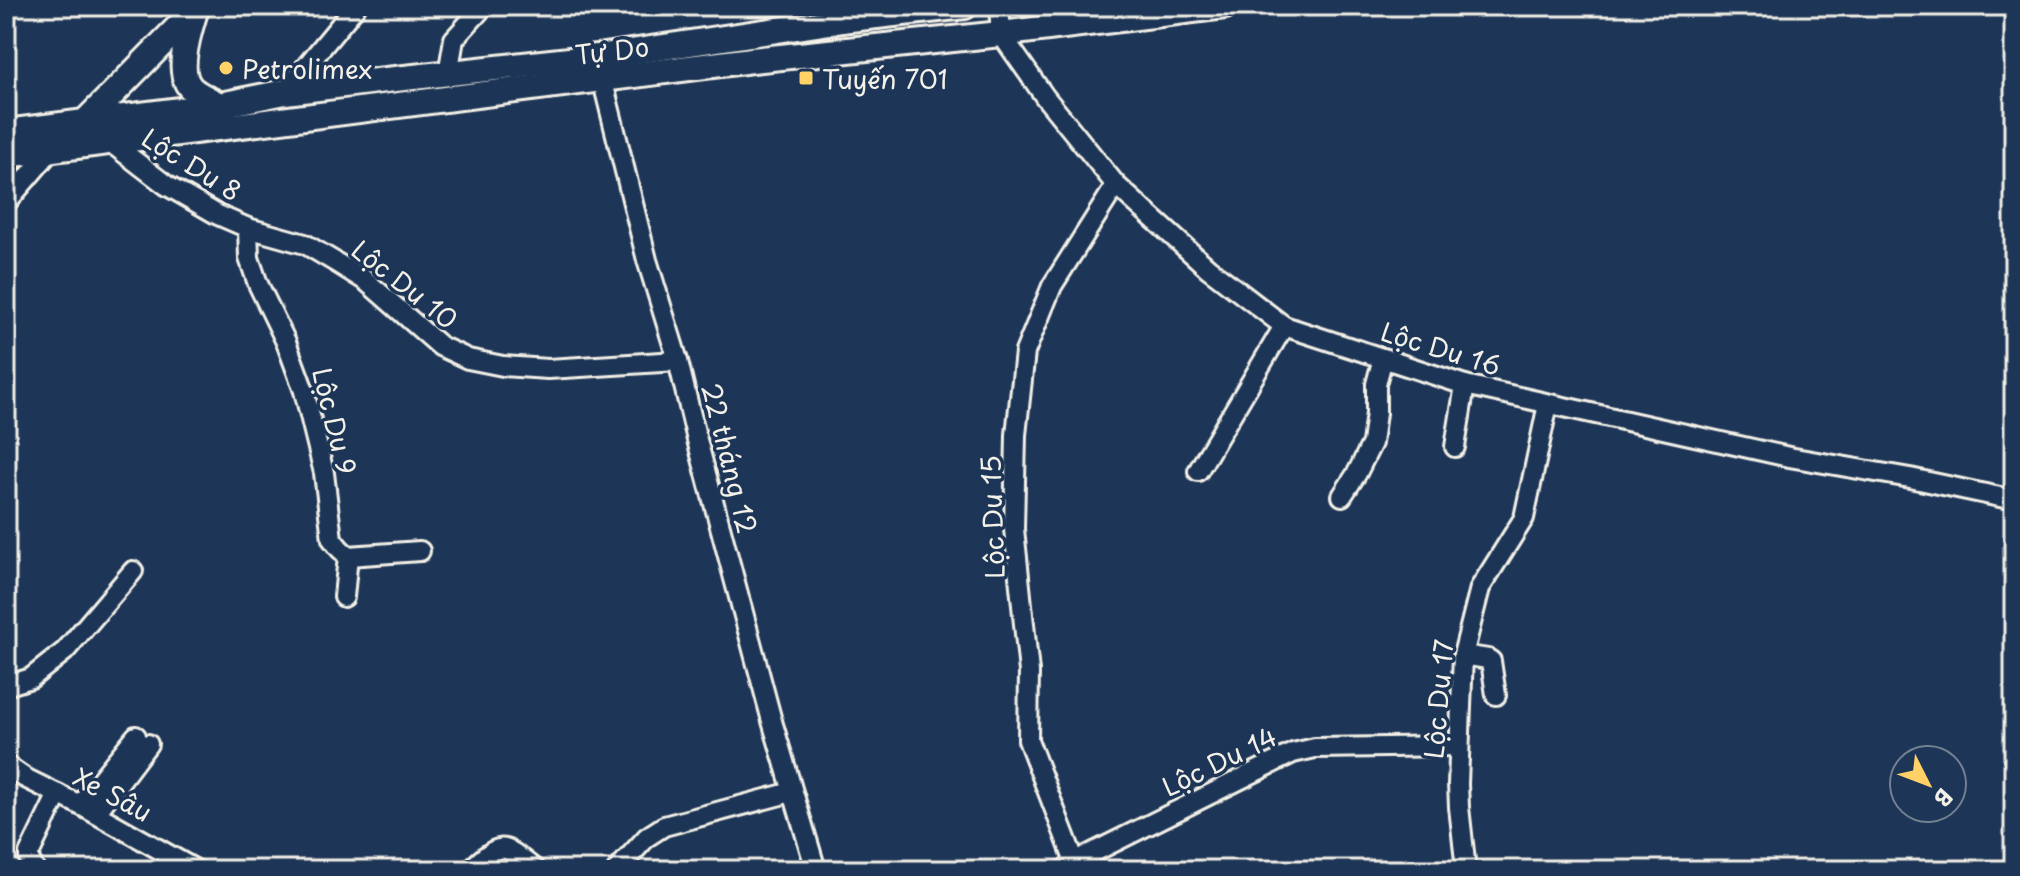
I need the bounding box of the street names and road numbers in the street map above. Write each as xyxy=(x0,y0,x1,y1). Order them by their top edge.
street label: Tự Do xyxy=(573,26,651,74)
street label: Lộc Du 8 xyxy=(135,118,249,210)
street label: Lộc Du 10 xyxy=(344,230,466,338)
street label: Lộc Du 16 xyxy=(1376,311,1506,385)
street label: Lộc Du 9 xyxy=(303,364,367,478)
street label: 22 tháng 12 xyxy=(692,379,768,537)
street label: Lộc Du 15 xyxy=(970,455,1014,579)
street label: Lộc Du 17 xyxy=(1413,638,1463,760)
street label: Lộc Du 14 xyxy=(1155,717,1283,805)
street label: Xe Sâu xyxy=(67,757,159,831)

